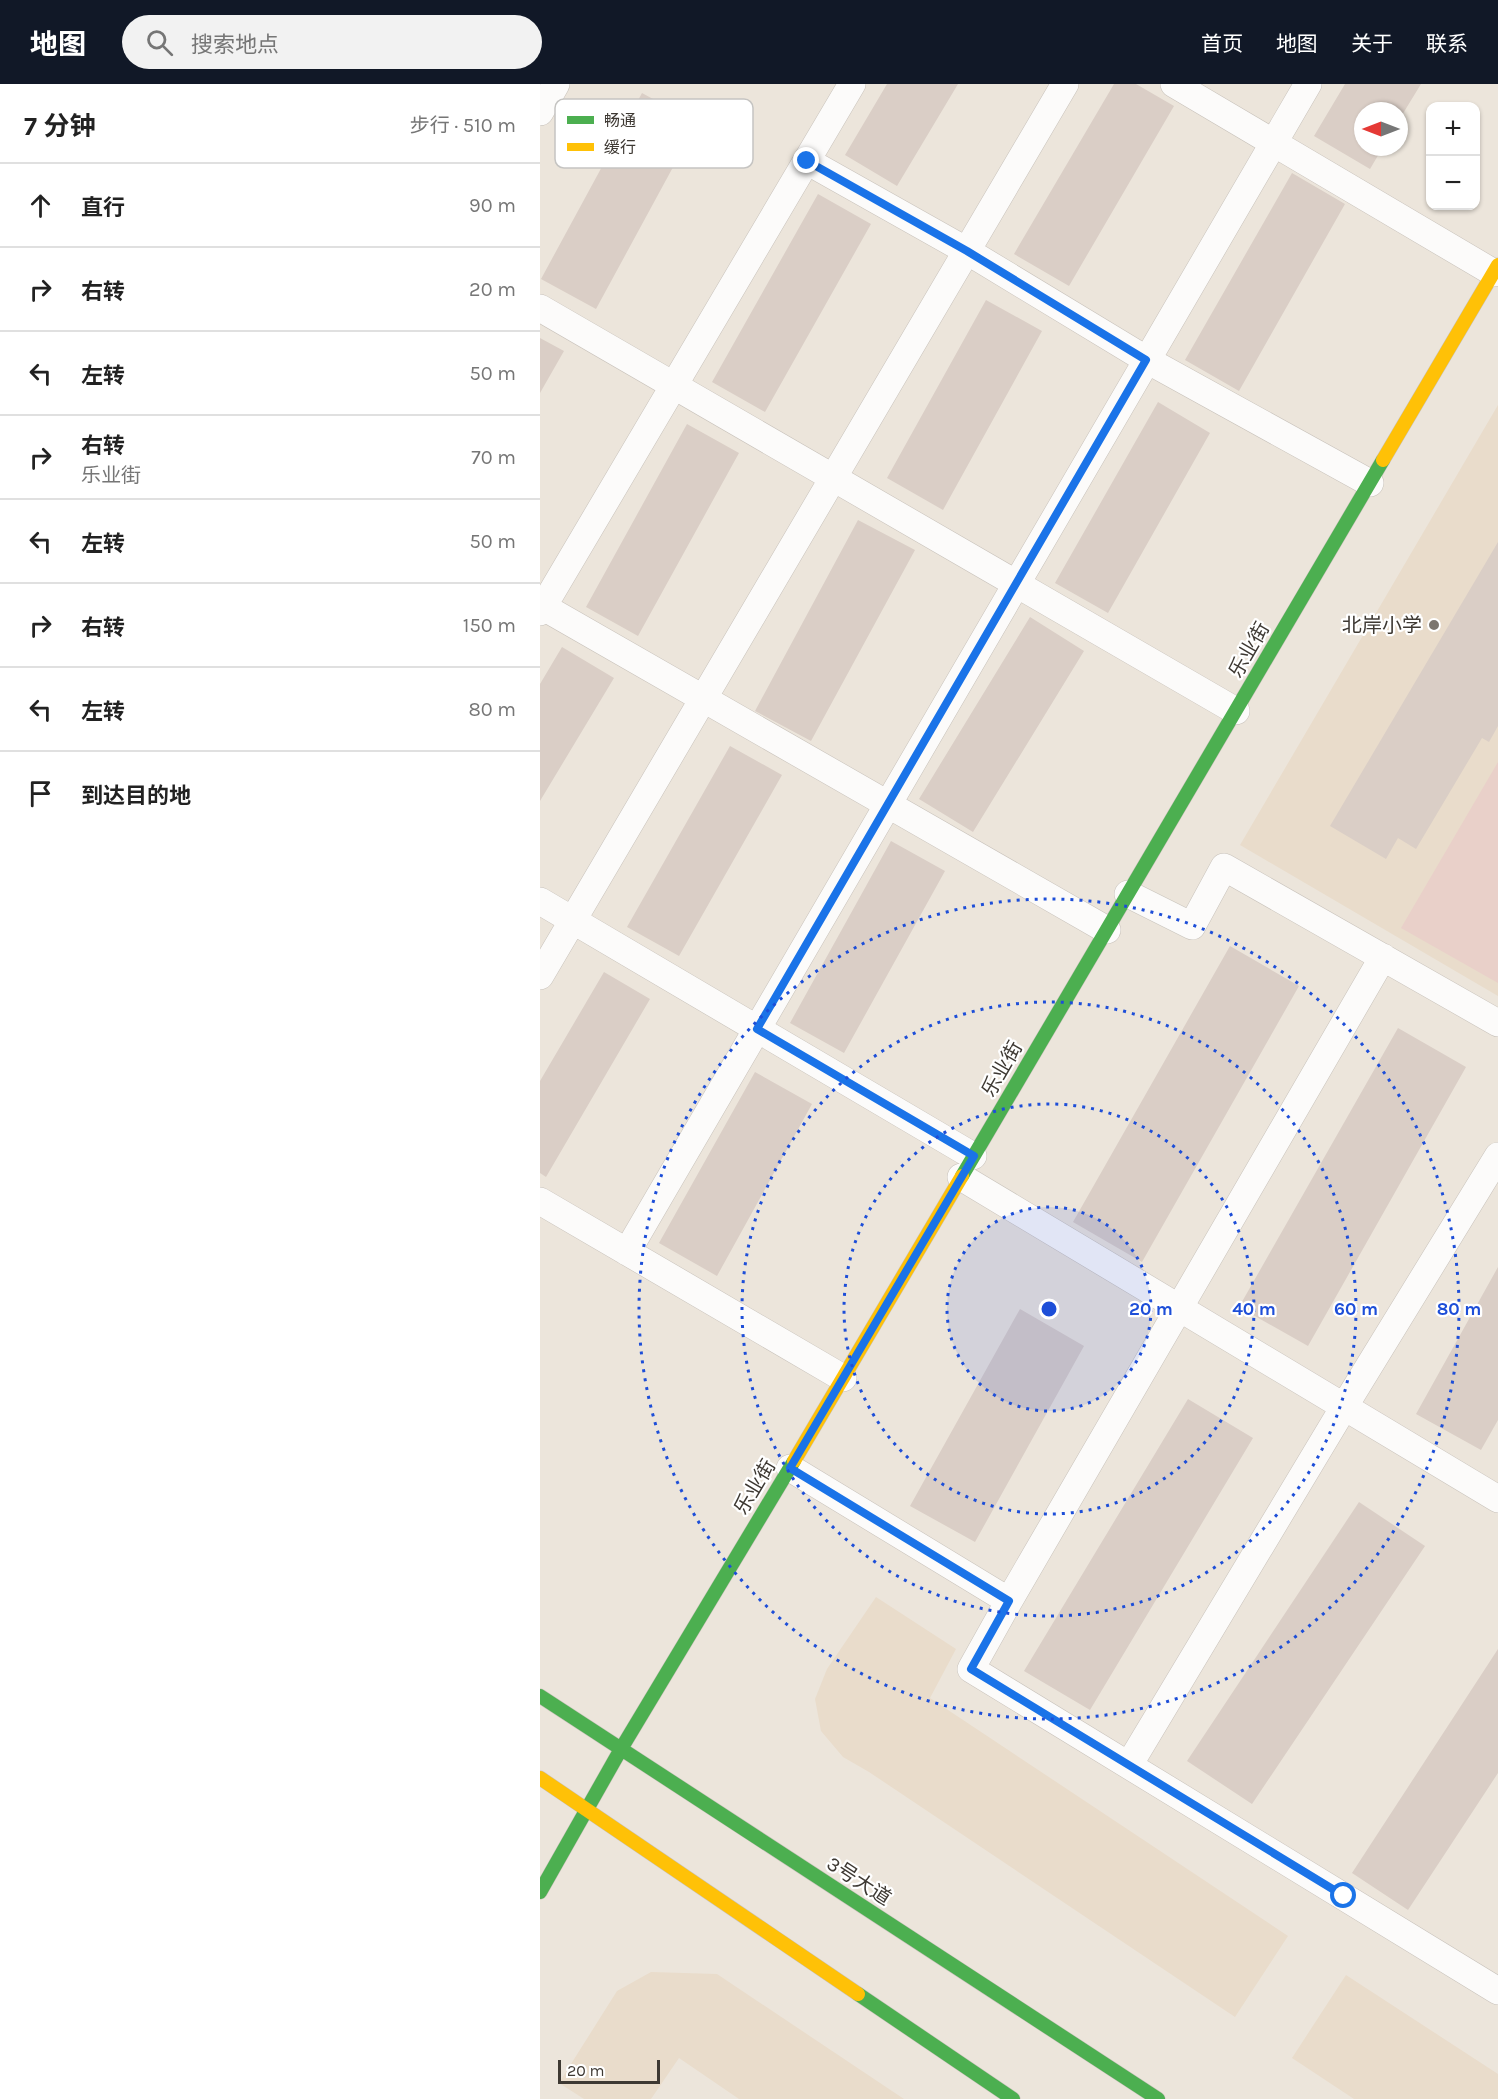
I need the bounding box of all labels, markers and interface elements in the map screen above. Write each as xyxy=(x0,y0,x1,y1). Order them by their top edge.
search box xyxy=(122,15,542,69)
icon: search xyxy=(143,26,176,59)
text: 地图 xyxy=(30,28,86,61)
text: 搜索地点 xyxy=(191,32,279,58)
text: 首页 xyxy=(1201,32,1243,56)
text: 地图 xyxy=(1276,32,1318,56)
text: 关于 xyxy=(1351,32,1393,56)
text: 联系 xyxy=(1426,32,1468,56)
legend xyxy=(555,99,753,168)
north arrow xyxy=(1354,102,1408,156)
map controls xyxy=(1426,102,1480,210)
button: + xyxy=(1426,102,1480,156)
text: 7 分钟 xyxy=(24,111,96,142)
text: 畅通 xyxy=(604,111,636,130)
text: 步行 · 510 m xyxy=(410,114,516,137)
text: 缓行 xyxy=(604,138,636,157)
route end xyxy=(793,147,819,173)
button: − xyxy=(1426,156,1480,210)
icon: ahead xyxy=(24,189,57,222)
text: 90 m xyxy=(469,194,516,217)
text: 直行 xyxy=(81,195,125,221)
icon: right xyxy=(24,273,57,306)
text: 20 m xyxy=(469,278,516,301)
text: 右转 xyxy=(81,279,125,305)
icon: left xyxy=(24,357,57,390)
text: 50 m xyxy=(469,362,516,385)
text: 左转 xyxy=(81,363,125,389)
text: 右转 xyxy=(81,433,125,459)
icon: right xyxy=(24,441,57,474)
text: 70 m xyxy=(471,446,516,469)
text: 乐业街 xyxy=(81,464,141,487)
icon: left xyxy=(24,525,57,558)
text: 50 m xyxy=(469,530,516,553)
text: 左转 xyxy=(81,531,125,557)
icon: right xyxy=(24,609,57,642)
text: 150 m xyxy=(463,614,516,637)
place label: 北岸小学 xyxy=(1342,614,1422,637)
text: 右转 xyxy=(81,615,125,641)
street label: 乐业街 xyxy=(1224,618,1274,682)
marker: 北岸小学 xyxy=(1427,618,1441,632)
icon: left xyxy=(24,693,57,726)
text: 80 m xyxy=(468,698,516,721)
text: 左转 xyxy=(81,699,125,725)
icon: arrive xyxy=(24,777,57,810)
text: 到达目的地 xyxy=(81,783,191,809)
street label: 乐业街 xyxy=(977,1037,1027,1101)
text: 20 m xyxy=(1129,1298,1173,1320)
text: 40 m xyxy=(1232,1298,1276,1320)
text: 60 m xyxy=(1334,1298,1378,1320)
text: 80 m xyxy=(1437,1298,1481,1320)
centre of rings xyxy=(1039,1299,1059,1319)
street label: 乐业街 xyxy=(730,1455,780,1519)
street label: 3号大道 xyxy=(823,1852,895,1910)
route start xyxy=(1330,1882,1356,1908)
scale bar xyxy=(558,2057,660,2084)
text: 20 m xyxy=(567,2061,605,2080)

